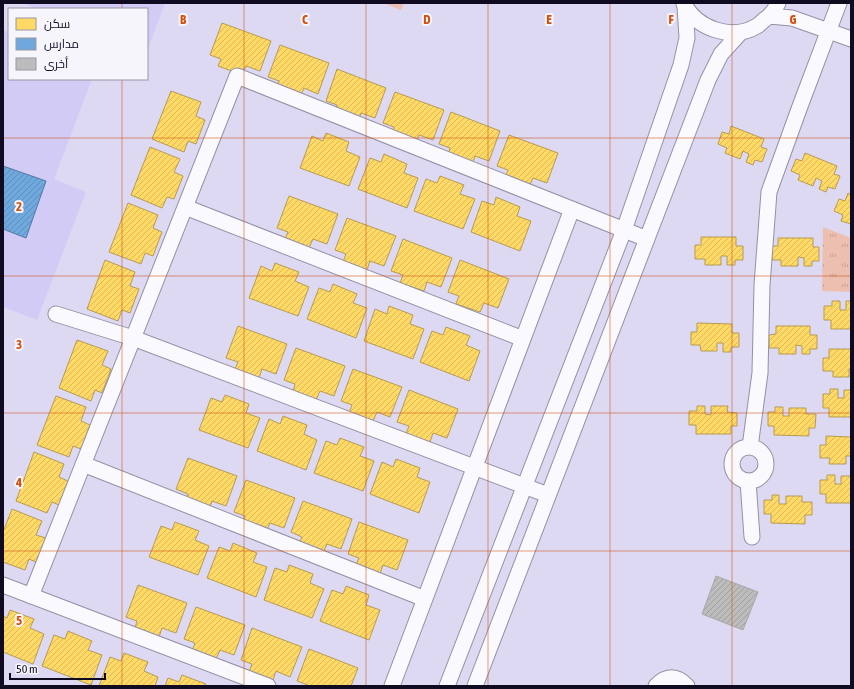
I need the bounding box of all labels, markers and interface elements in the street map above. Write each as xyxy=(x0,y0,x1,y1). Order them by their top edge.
legend xyxy=(8,8,148,80)
text: B xyxy=(180,12,187,27)
text: C xyxy=(302,12,308,27)
text: D xyxy=(423,12,431,27)
text: E xyxy=(546,12,552,27)
text: F xyxy=(668,12,674,27)
text: G xyxy=(790,12,797,27)
text: سكن xyxy=(44,17,70,31)
text: مدارس xyxy=(44,37,79,51)
text: أخرى xyxy=(44,56,68,71)
text: 2 xyxy=(16,199,22,214)
text: 3 xyxy=(16,337,22,352)
text: 4 xyxy=(15,475,22,490)
text: 5 xyxy=(16,613,22,628)
scale bar xyxy=(10,655,105,681)
text: 50 m xyxy=(16,662,38,676)

